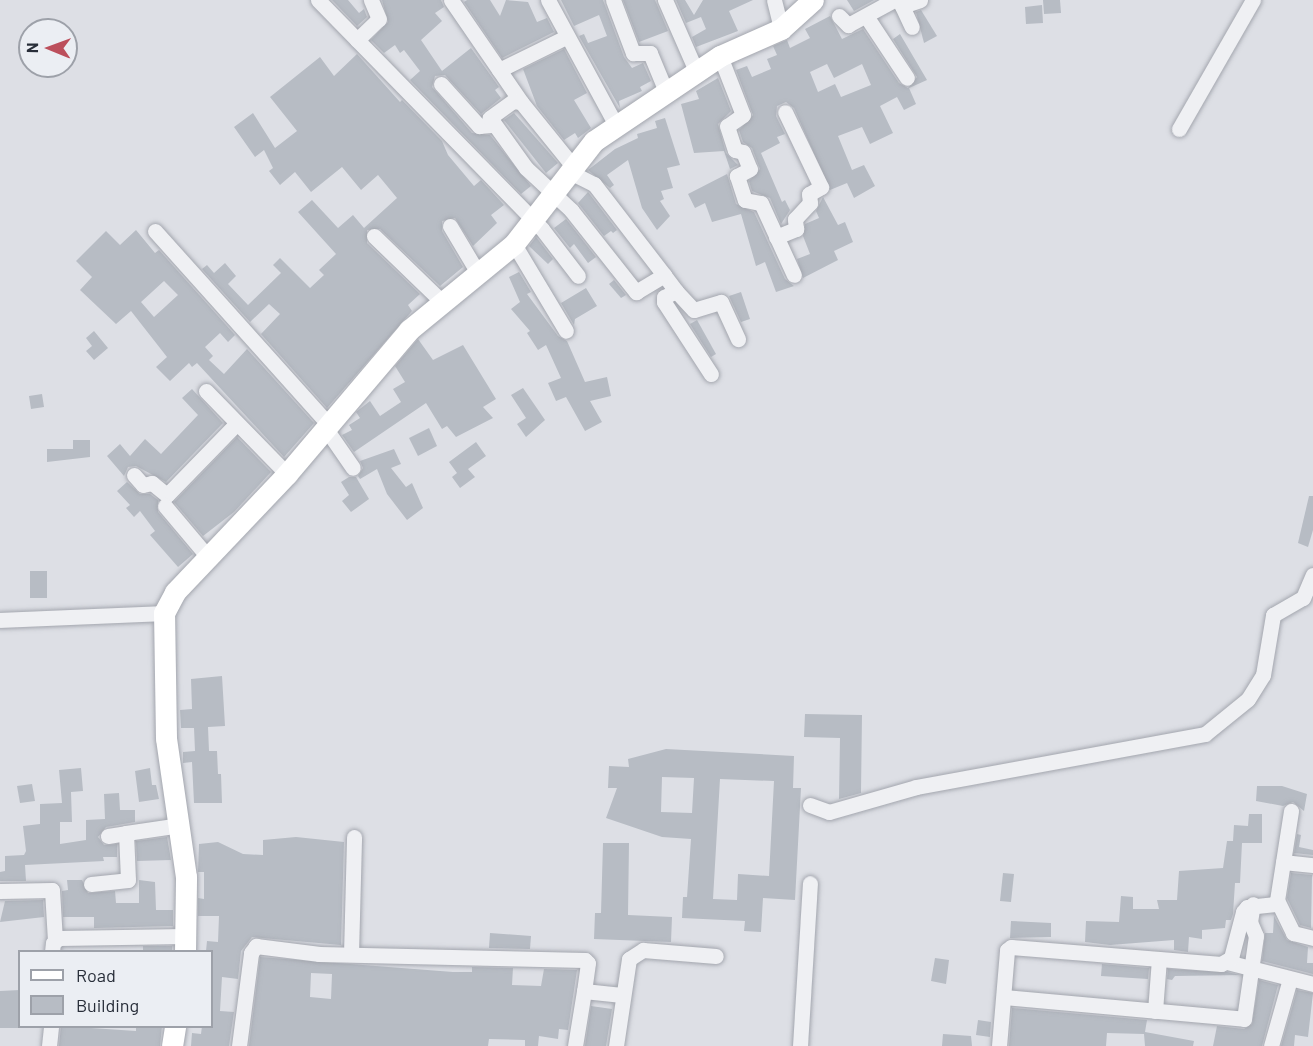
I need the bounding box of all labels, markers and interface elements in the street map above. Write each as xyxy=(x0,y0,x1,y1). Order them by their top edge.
north arrow xyxy=(18,18,78,78)
text: N xyxy=(22,42,41,53)
legend xyxy=(18,950,213,1028)
text: Road xyxy=(76,964,116,986)
text: Building xyxy=(76,994,139,1016)

